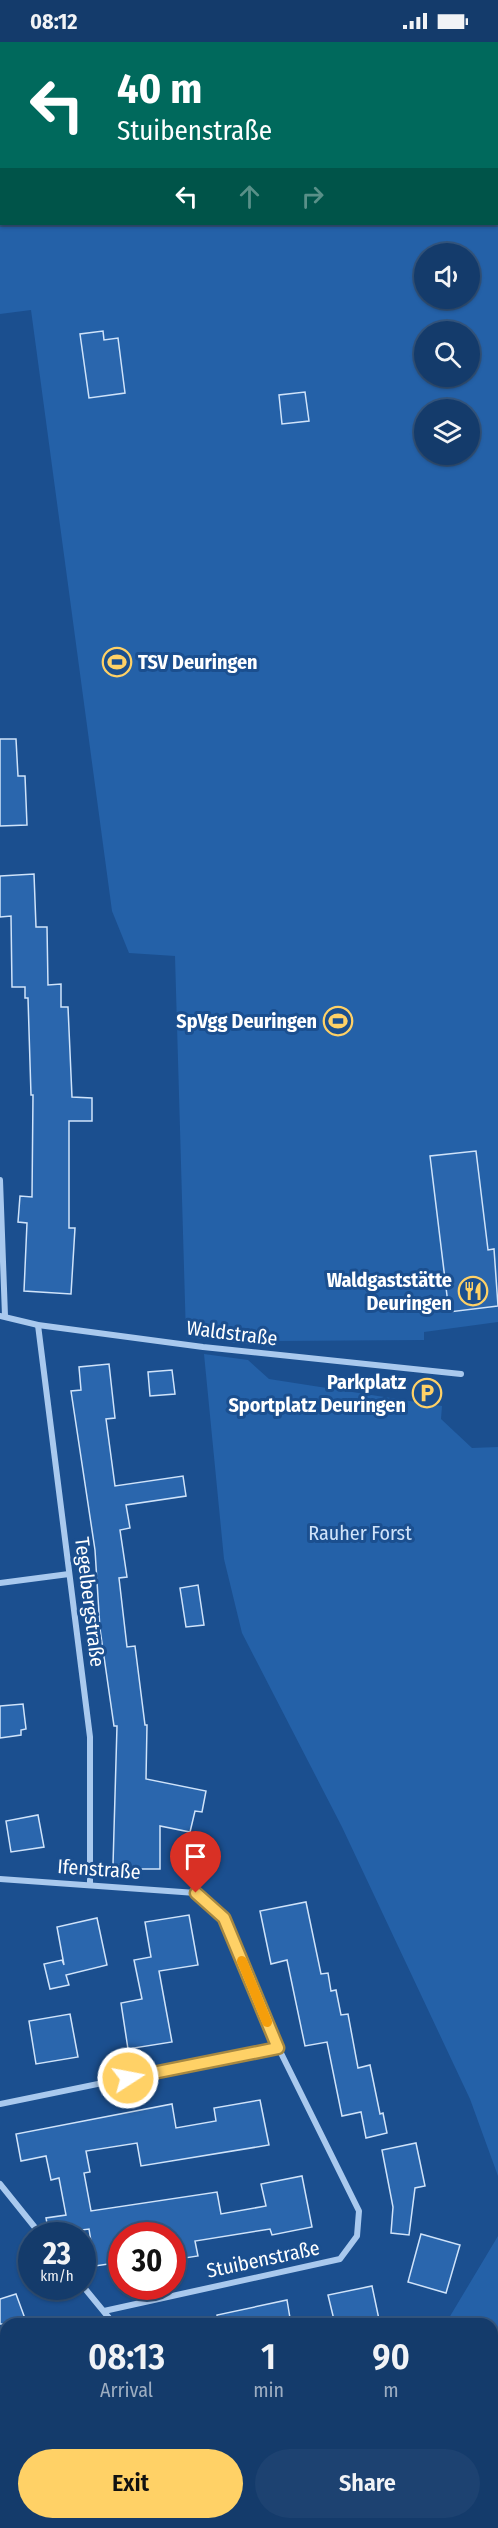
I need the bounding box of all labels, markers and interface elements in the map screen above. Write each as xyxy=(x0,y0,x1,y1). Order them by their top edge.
text: 08:12 xyxy=(30,8,77,35)
text: 40 m xyxy=(117,64,202,114)
icon: left xyxy=(18,66,96,144)
text: Stuibenstraße xyxy=(117,115,272,147)
icon: left xyxy=(170,180,203,213)
icon: ahead xyxy=(233,180,266,213)
icon: right xyxy=(296,180,329,213)
map controls xyxy=(414,243,480,465)
button: sound xyxy=(414,243,480,309)
button: search xyxy=(414,321,480,387)
button: layers xyxy=(414,399,480,465)
sports icon: TSV Deuringen xyxy=(101,646,133,678)
place label: TSV Deuringen xyxy=(138,650,258,674)
sports icon: SpVgg Deuringen xyxy=(322,1005,354,1037)
place label: SpVgg Deuringen xyxy=(176,1009,317,1033)
place label: Waldgaststätte Deuringen xyxy=(327,1268,452,1315)
restaurant icon: Waldgaststätte Deuringen xyxy=(457,1275,489,1307)
street label: Waldstraße xyxy=(185,1316,279,1350)
place label: Parkplatz Sportplatz Deuringen xyxy=(228,1370,407,1417)
parking icon: Parkplatz Sportplatz Deuringen xyxy=(411,1377,443,1409)
park label: Rauher Forst xyxy=(308,1521,412,1545)
street label: Tegelbergstraße xyxy=(70,1536,110,1668)
pin xyxy=(170,1831,221,1893)
icon: arrive xyxy=(179,1840,212,1873)
street label: Ifenstraße xyxy=(57,1854,141,1884)
position arrow xyxy=(96,2046,160,2110)
speed limit sign: 30 xyxy=(108,2222,186,2300)
street label: Stuibenstraße xyxy=(204,2235,322,2283)
text: 23 xyxy=(43,2236,71,2272)
text: km/h xyxy=(40,2267,74,2285)
text: 08:13 xyxy=(88,2335,165,2379)
text: 1 xyxy=(261,2335,276,2379)
text: 90 xyxy=(372,2335,410,2379)
text: Arrival xyxy=(100,2378,153,2402)
text: min xyxy=(253,2378,284,2402)
text: m xyxy=(383,2378,399,2402)
button: Exit xyxy=(18,2449,243,2518)
button: Share xyxy=(255,2449,480,2518)

